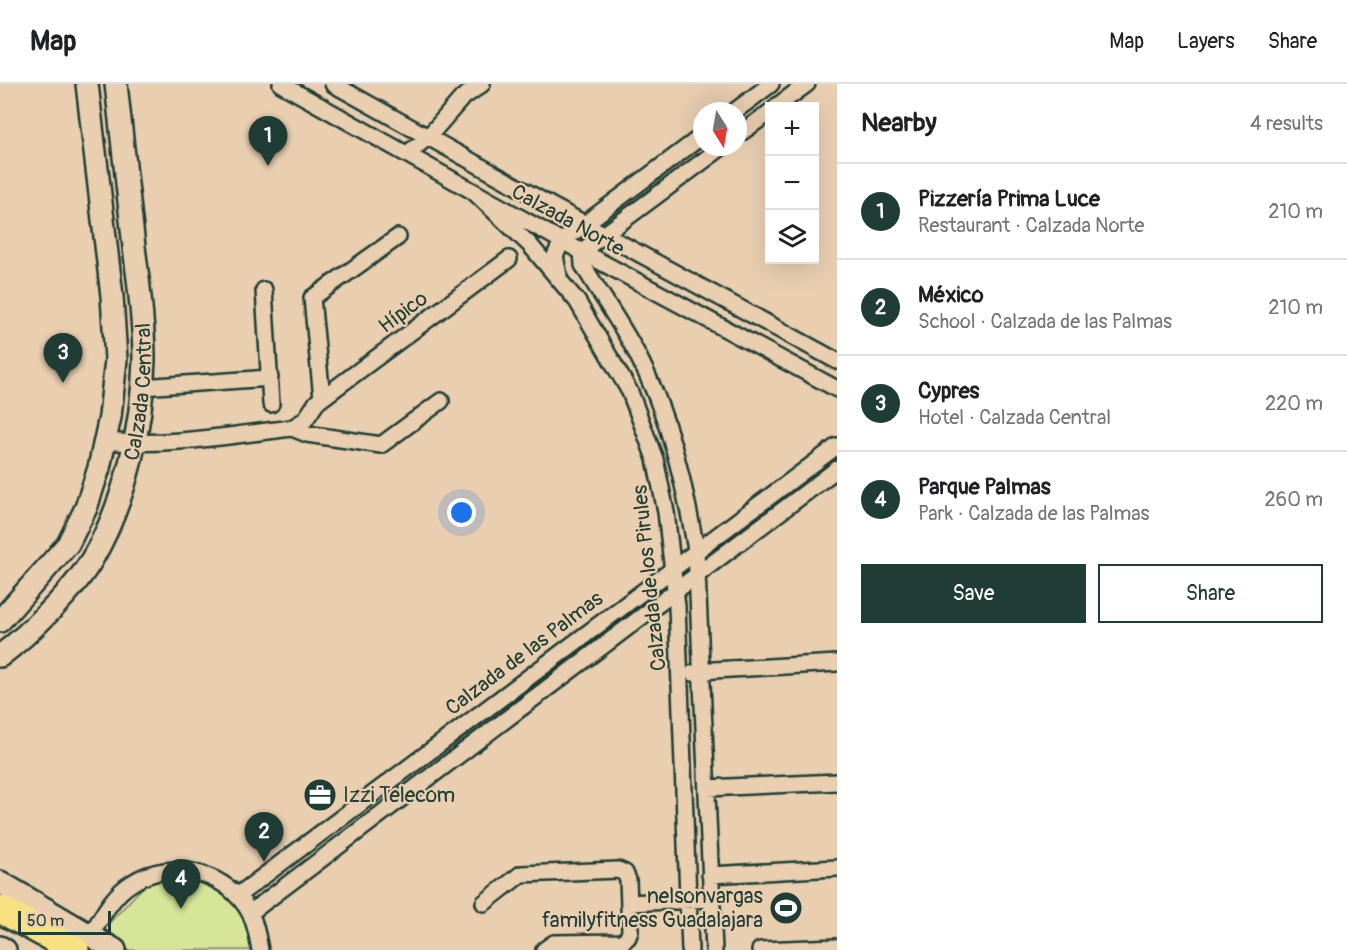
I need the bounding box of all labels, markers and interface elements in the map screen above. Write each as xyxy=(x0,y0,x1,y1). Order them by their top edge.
text: Map xyxy=(30,24,76,59)
text: Map xyxy=(1109,28,1144,55)
text: Layers xyxy=(1177,28,1235,55)
text: Share xyxy=(1268,28,1317,55)
north arrow xyxy=(693,102,747,156)
map controls xyxy=(765,102,819,264)
button: + xyxy=(765,102,819,156)
text: Nearby xyxy=(861,107,937,139)
text: 4 results xyxy=(1250,111,1323,136)
pin: 1 xyxy=(248,116,288,166)
button: − xyxy=(765,156,819,210)
street label: Calzada Norte xyxy=(507,178,629,263)
text: Pizzería Prima Luce xyxy=(918,185,1100,213)
text: 1 xyxy=(877,199,884,224)
text: 210 m xyxy=(1268,199,1323,224)
button: layers xyxy=(765,210,819,264)
text: Restaurant · Calzada Norte xyxy=(918,213,1144,238)
text: México xyxy=(918,281,983,309)
street label: Hípico xyxy=(373,285,433,340)
text: 2 xyxy=(875,295,886,320)
text: 210 m xyxy=(1268,295,1323,320)
text: School · Calzada de las Palmas xyxy=(918,309,1172,334)
street label: Calzada Central xyxy=(118,322,158,463)
pin: 3 xyxy=(44,334,82,383)
text: Cypres xyxy=(918,377,979,405)
text: 3 xyxy=(875,391,886,416)
text: 220 m xyxy=(1265,391,1323,416)
text: Hotel · Calzada Central xyxy=(918,405,1111,430)
text: Parque Palmas xyxy=(918,473,1051,501)
street label: Calzada de los Pirules xyxy=(626,483,673,672)
text: 4 xyxy=(875,487,886,512)
text: 260 m xyxy=(1264,487,1323,512)
your location xyxy=(447,498,476,527)
text: Park · Calzada de las Palmas xyxy=(918,501,1150,526)
button: Save xyxy=(861,564,1086,623)
button: Share xyxy=(1098,564,1323,623)
street label: Calzada de las Palmas xyxy=(440,585,609,721)
office icon: Izzi Telecom xyxy=(302,777,338,813)
place label: Izzi Telecom xyxy=(343,782,455,809)
pin: 2 xyxy=(244,812,284,862)
pin: 4 xyxy=(162,860,201,909)
place label: nelsonvargas familyfitness Guadalajara xyxy=(542,883,764,934)
sports icon: nelsonvargas familyfitness Guadalajara xyxy=(768,890,804,926)
scale bar xyxy=(18,908,111,936)
text: 50 m xyxy=(27,911,64,931)

